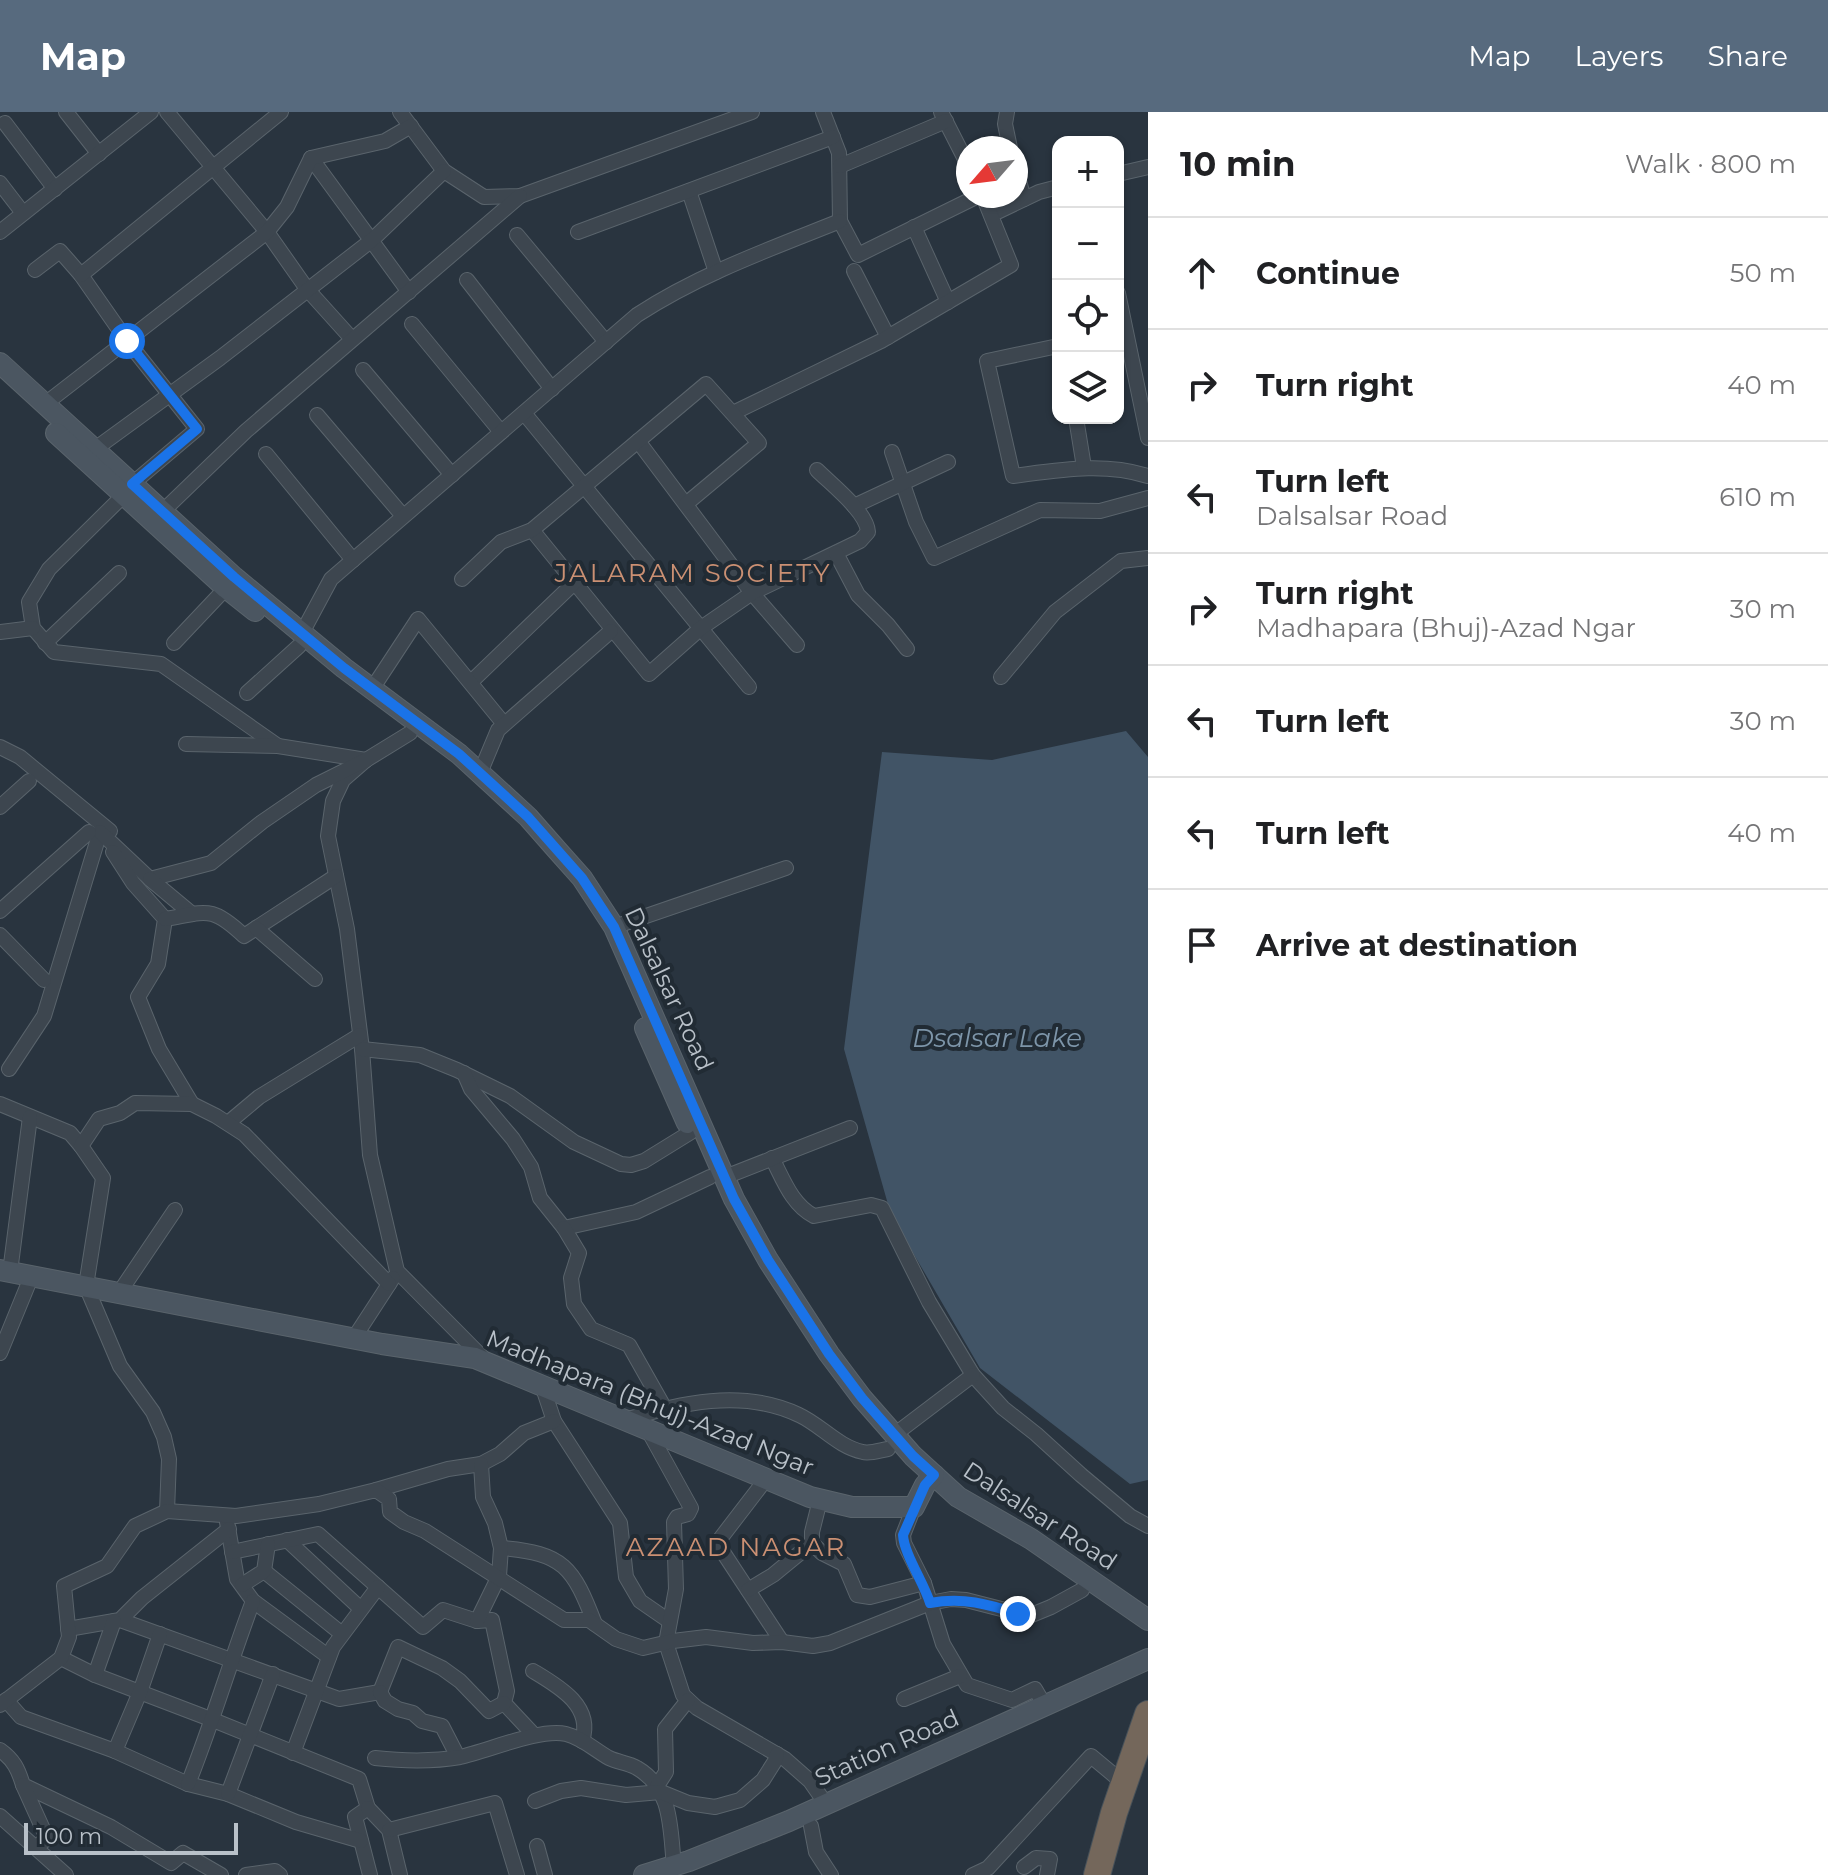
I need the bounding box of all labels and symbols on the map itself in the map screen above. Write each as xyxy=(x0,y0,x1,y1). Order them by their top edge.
north arrow xyxy=(956,136,1028,208)
route start xyxy=(109,323,145,359)
district label: JALARAM SOCIETY xyxy=(553,557,832,589)
street label: Dalsalsar Road xyxy=(619,902,720,1075)
water label: Dsalsar Lake xyxy=(912,1022,1082,1054)
street label: Madhapara (Bhuj)-Azad Ngar xyxy=(482,1323,818,1482)
street label: Dalsalsar Road xyxy=(958,1455,1123,1576)
district label: AZAAD NAGAR xyxy=(626,1531,846,1563)
route end xyxy=(1000,1596,1036,1632)
street label: Station Road xyxy=(810,1703,963,1792)
scale bar xyxy=(24,1819,238,1855)

